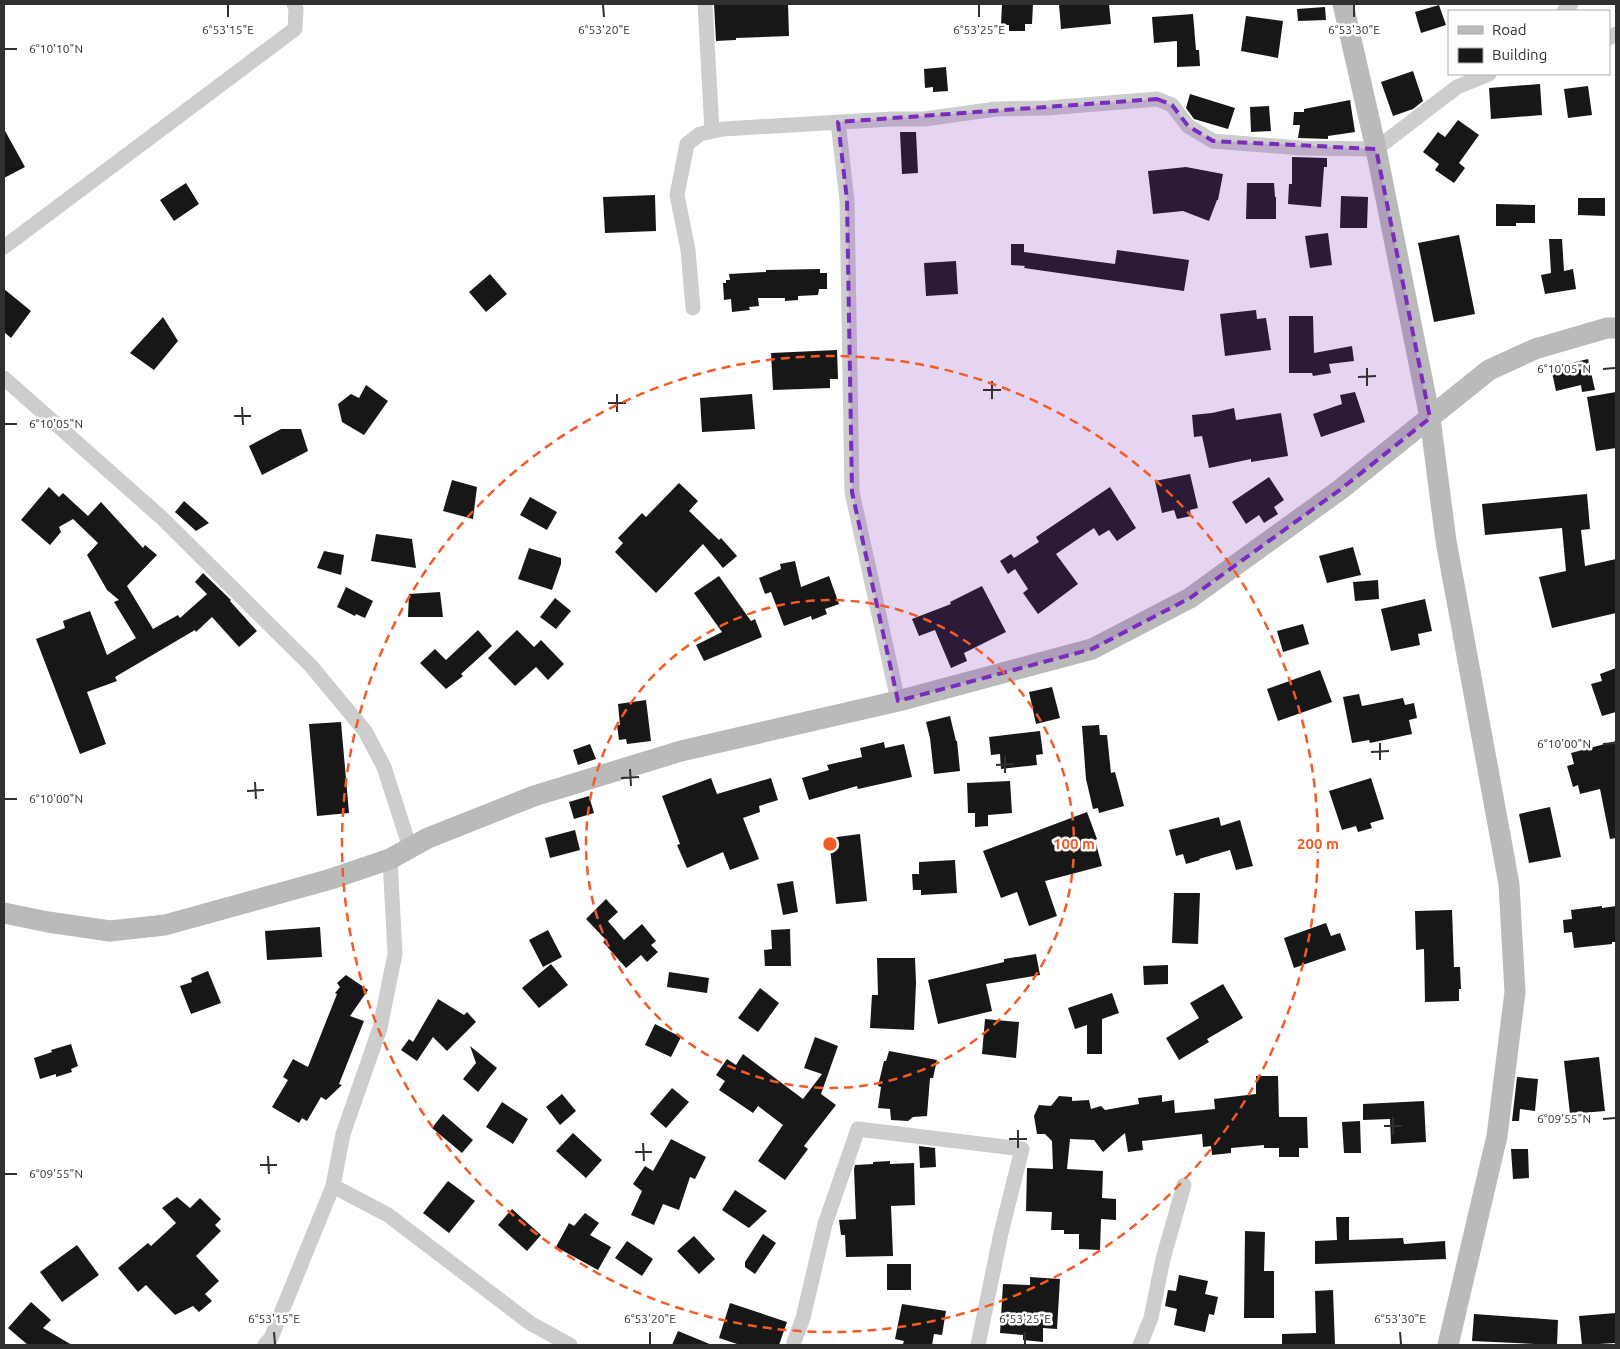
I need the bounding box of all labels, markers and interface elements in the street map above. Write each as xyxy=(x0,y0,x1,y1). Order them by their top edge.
legend xyxy=(1448,10,1610,75)
text: Road xyxy=(1492,21,1527,38)
text: 6°53'15"E xyxy=(202,23,254,36)
text: 6°53'20"E xyxy=(578,23,630,36)
text: 6°53'25"E xyxy=(953,23,1005,36)
text: 6°53'30"E xyxy=(1328,23,1380,36)
text: 6°10'10"N xyxy=(29,42,83,55)
text: Building xyxy=(1492,46,1547,63)
text: 6°10'05"N xyxy=(1537,362,1591,375)
text: 6°10'05"N xyxy=(29,417,83,430)
text: 6°10'00"N xyxy=(1537,737,1591,750)
text: 6°10'00"N xyxy=(29,792,83,805)
centre of rings xyxy=(821,835,839,853)
text: 100 m xyxy=(1053,835,1095,852)
text: 200 m xyxy=(1297,835,1339,852)
text: 6°09'55"N xyxy=(1537,1112,1591,1125)
text: 6°09'55"N xyxy=(29,1167,83,1180)
text: 6°53'15"E xyxy=(248,1312,300,1325)
text: 6°53'20"E xyxy=(624,1312,676,1325)
text: 6°53'25"E xyxy=(999,1312,1051,1325)
text: 6°53'30"E xyxy=(1374,1312,1426,1325)

